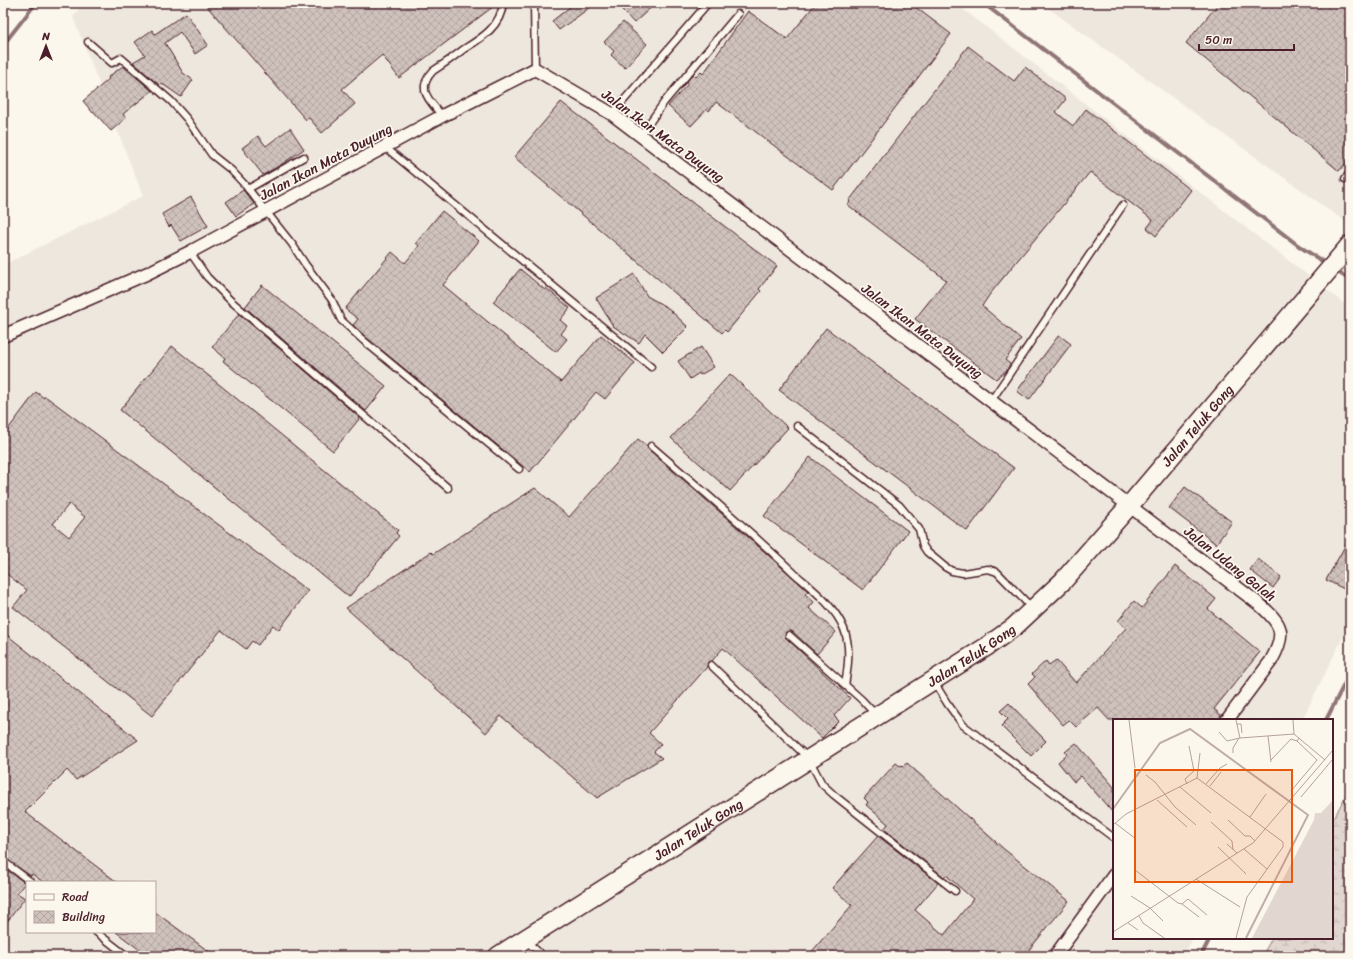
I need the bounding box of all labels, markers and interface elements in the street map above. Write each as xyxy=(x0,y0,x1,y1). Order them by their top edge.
north arrow xyxy=(26,26,66,66)
scale bar xyxy=(1199,26,1294,52)
text: N xyxy=(41,27,50,46)
text: 50 m xyxy=(1205,29,1232,51)
street label: Jalan Ikan Mata Duyung xyxy=(595,82,730,189)
street label: Jalan Ikan Mata Duyung xyxy=(254,116,397,208)
street label: Jalan Ikan Mata Duyung xyxy=(855,276,988,385)
street label: Jalan Teluk Gong xyxy=(1154,378,1240,473)
street label: Jalan Udang Galah xyxy=(1177,519,1282,608)
street label: Jalan Teluk Gong xyxy=(921,617,1021,694)
inset map xyxy=(1113,719,1333,939)
street label: Jalan Teluk Gong xyxy=(648,791,748,868)
legend xyxy=(26,881,156,933)
text: Road xyxy=(62,886,89,908)
text: Building xyxy=(62,906,105,928)

